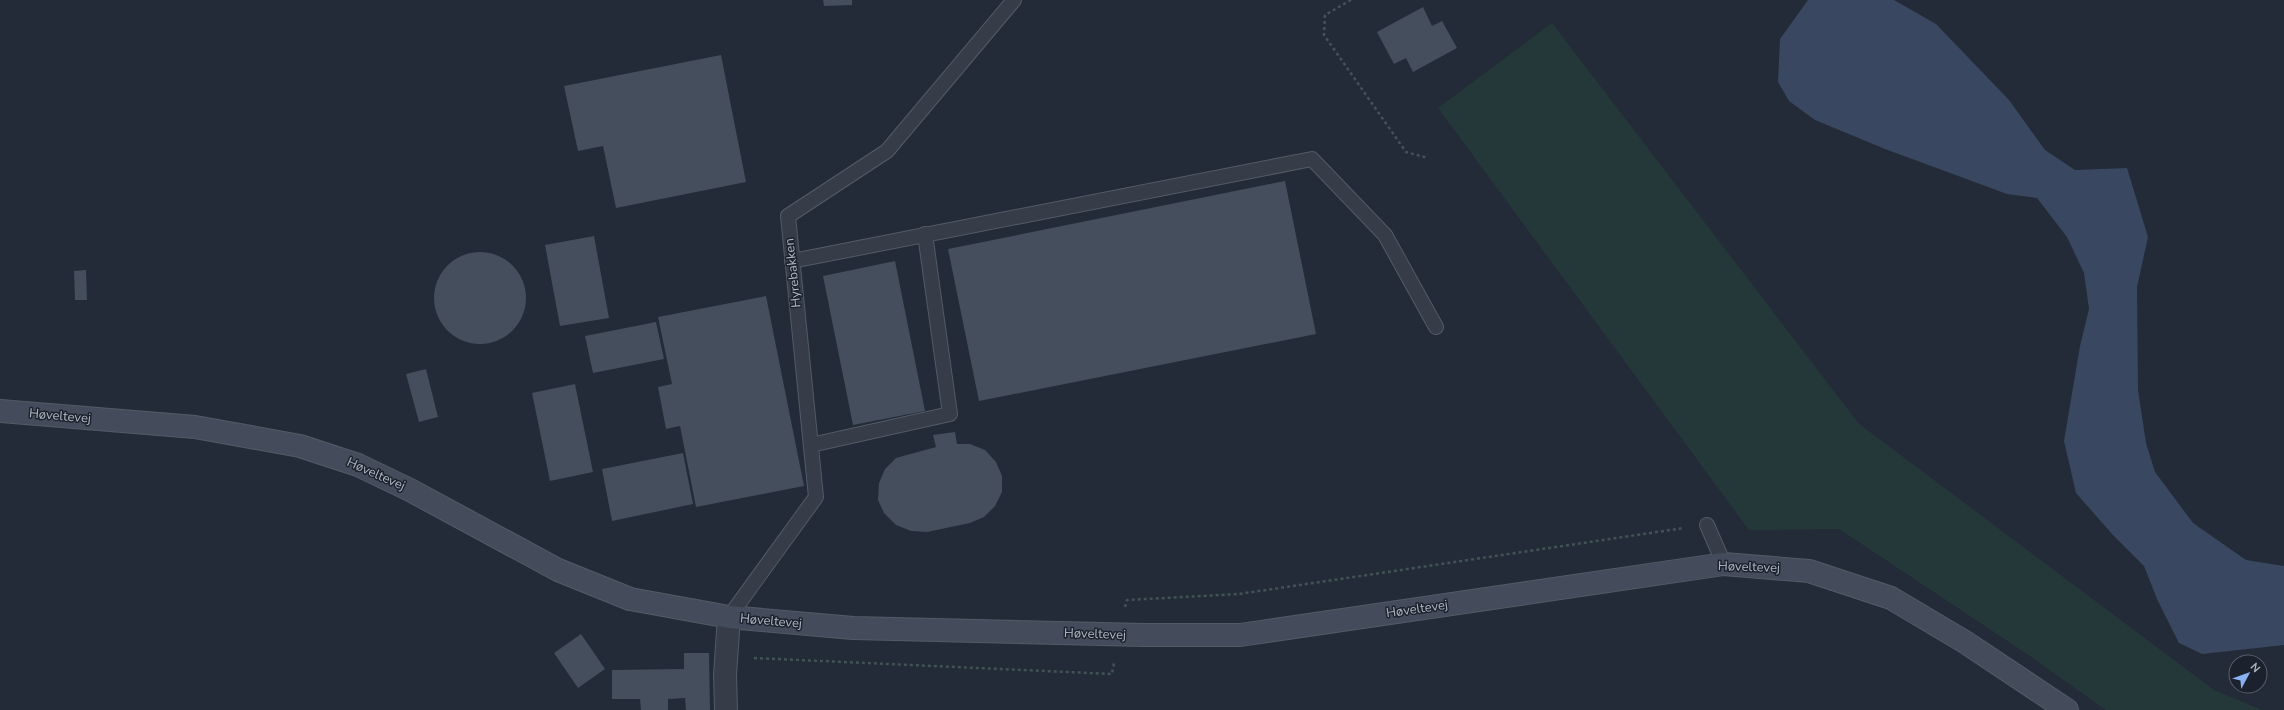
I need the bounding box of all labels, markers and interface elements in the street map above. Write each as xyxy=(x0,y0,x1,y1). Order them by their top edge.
street label: Hyrebakken xyxy=(780,237,806,309)
street label: Høveltevej xyxy=(28,404,92,428)
street label: Høveltevej xyxy=(344,453,408,495)
street label: Høveltevej xyxy=(1718,557,1780,577)
street label: Høveltevej xyxy=(1385,596,1449,622)
street label: Høveltevej xyxy=(739,609,803,633)
street label: Høveltevej xyxy=(1064,624,1126,644)
north arrow xyxy=(2228,654,2268,694)
text: N xyxy=(2247,660,2264,676)

